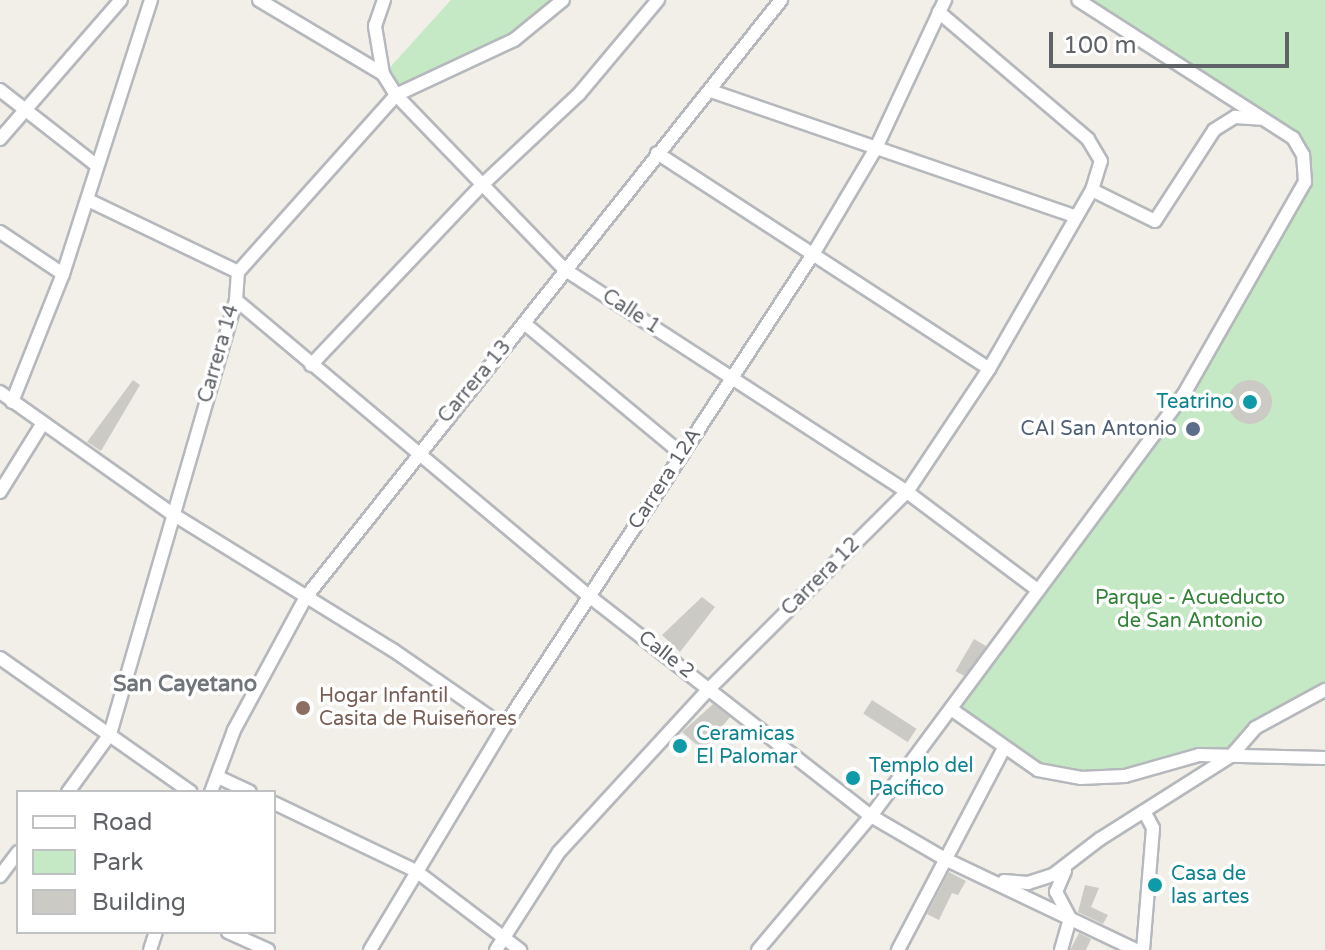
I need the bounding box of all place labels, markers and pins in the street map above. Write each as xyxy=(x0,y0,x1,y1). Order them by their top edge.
place label: Teatrino xyxy=(1156,390,1234,414)
marker: Teatrino xyxy=(1241,393,1259,411)
place label: CAI San Antonio xyxy=(1021,417,1177,441)
marker: CAI San Antonio xyxy=(1184,420,1202,438)
place label: Hogar Infantil Casita de Ruiseñores xyxy=(319,684,517,731)
marker: Hogar Infantil Casita de Ruiseñores xyxy=(294,699,312,717)
place label: Ceramicas El Palomar xyxy=(696,722,797,769)
marker: Ceramicas El Palomar xyxy=(671,737,689,755)
place label: Templo del Pacífico xyxy=(869,754,973,801)
marker: Templo del Pacífico xyxy=(844,769,862,787)
place label: Casa de las artes xyxy=(1171,862,1249,909)
marker: Casa de las artes xyxy=(1146,876,1164,894)

